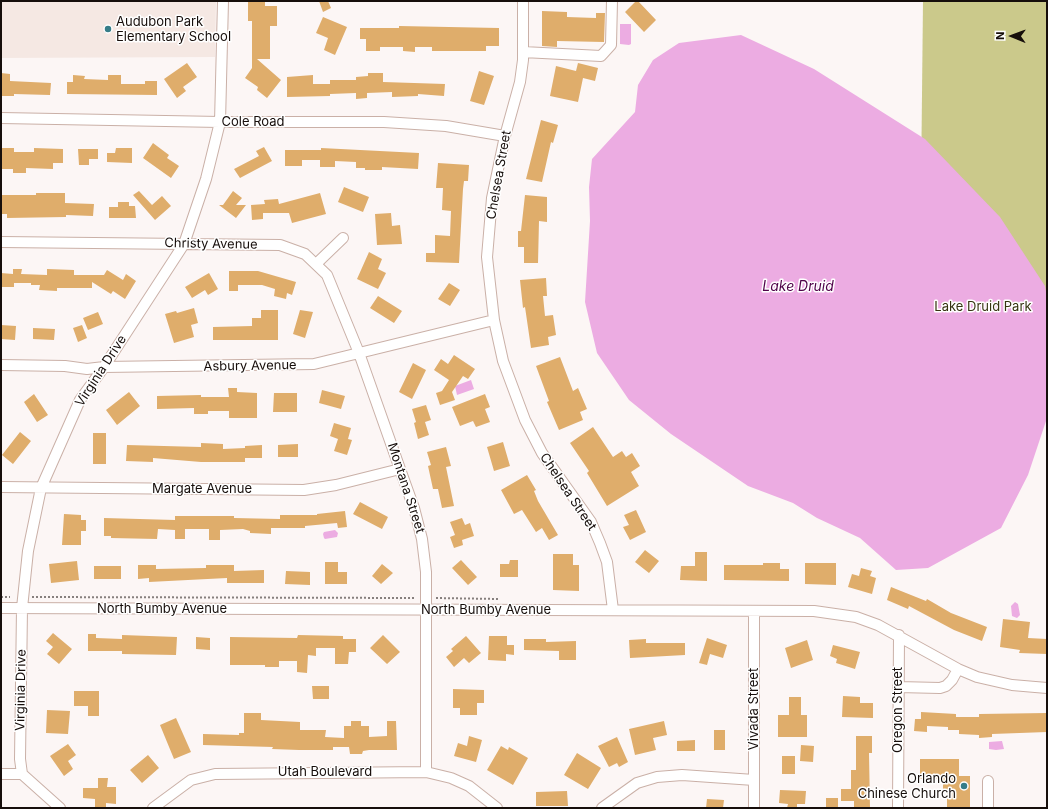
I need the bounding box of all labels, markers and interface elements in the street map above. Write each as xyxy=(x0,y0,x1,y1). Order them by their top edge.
place label: Audubon Park Elementary School xyxy=(116,14,231,45)
north arrow xyxy=(992,16,1032,56)
marker: Audubon Park Elementary School xyxy=(103,24,113,34)
text: N xyxy=(993,31,1007,40)
street label: Cole Road xyxy=(221,114,285,130)
street label: Chelsea Street xyxy=(483,129,515,221)
street label: Christy Avenue xyxy=(164,235,258,253)
water label: Lake Druid xyxy=(762,279,834,295)
park label: Lake Druid Park xyxy=(934,299,1032,315)
street label: Virginia Drive xyxy=(72,332,130,410)
street label: Asbury Avenue xyxy=(203,357,297,375)
street label: Montana Street xyxy=(384,441,428,535)
street label: Chelsea Street xyxy=(536,450,600,534)
street label: Margate Avenue xyxy=(152,481,252,497)
street label: North Bumby Avenue xyxy=(97,601,227,617)
street label: North Bumby Avenue xyxy=(421,602,551,618)
street label: Virginia Drive xyxy=(12,649,30,731)
street label: Oregon Street xyxy=(890,667,906,753)
street label: Vivada Street xyxy=(746,668,762,750)
street label: Utah Boulevard xyxy=(278,764,372,780)
place label: Orlando Chinese Church xyxy=(858,771,956,802)
marker: Orlando Chinese Church xyxy=(959,781,969,791)

